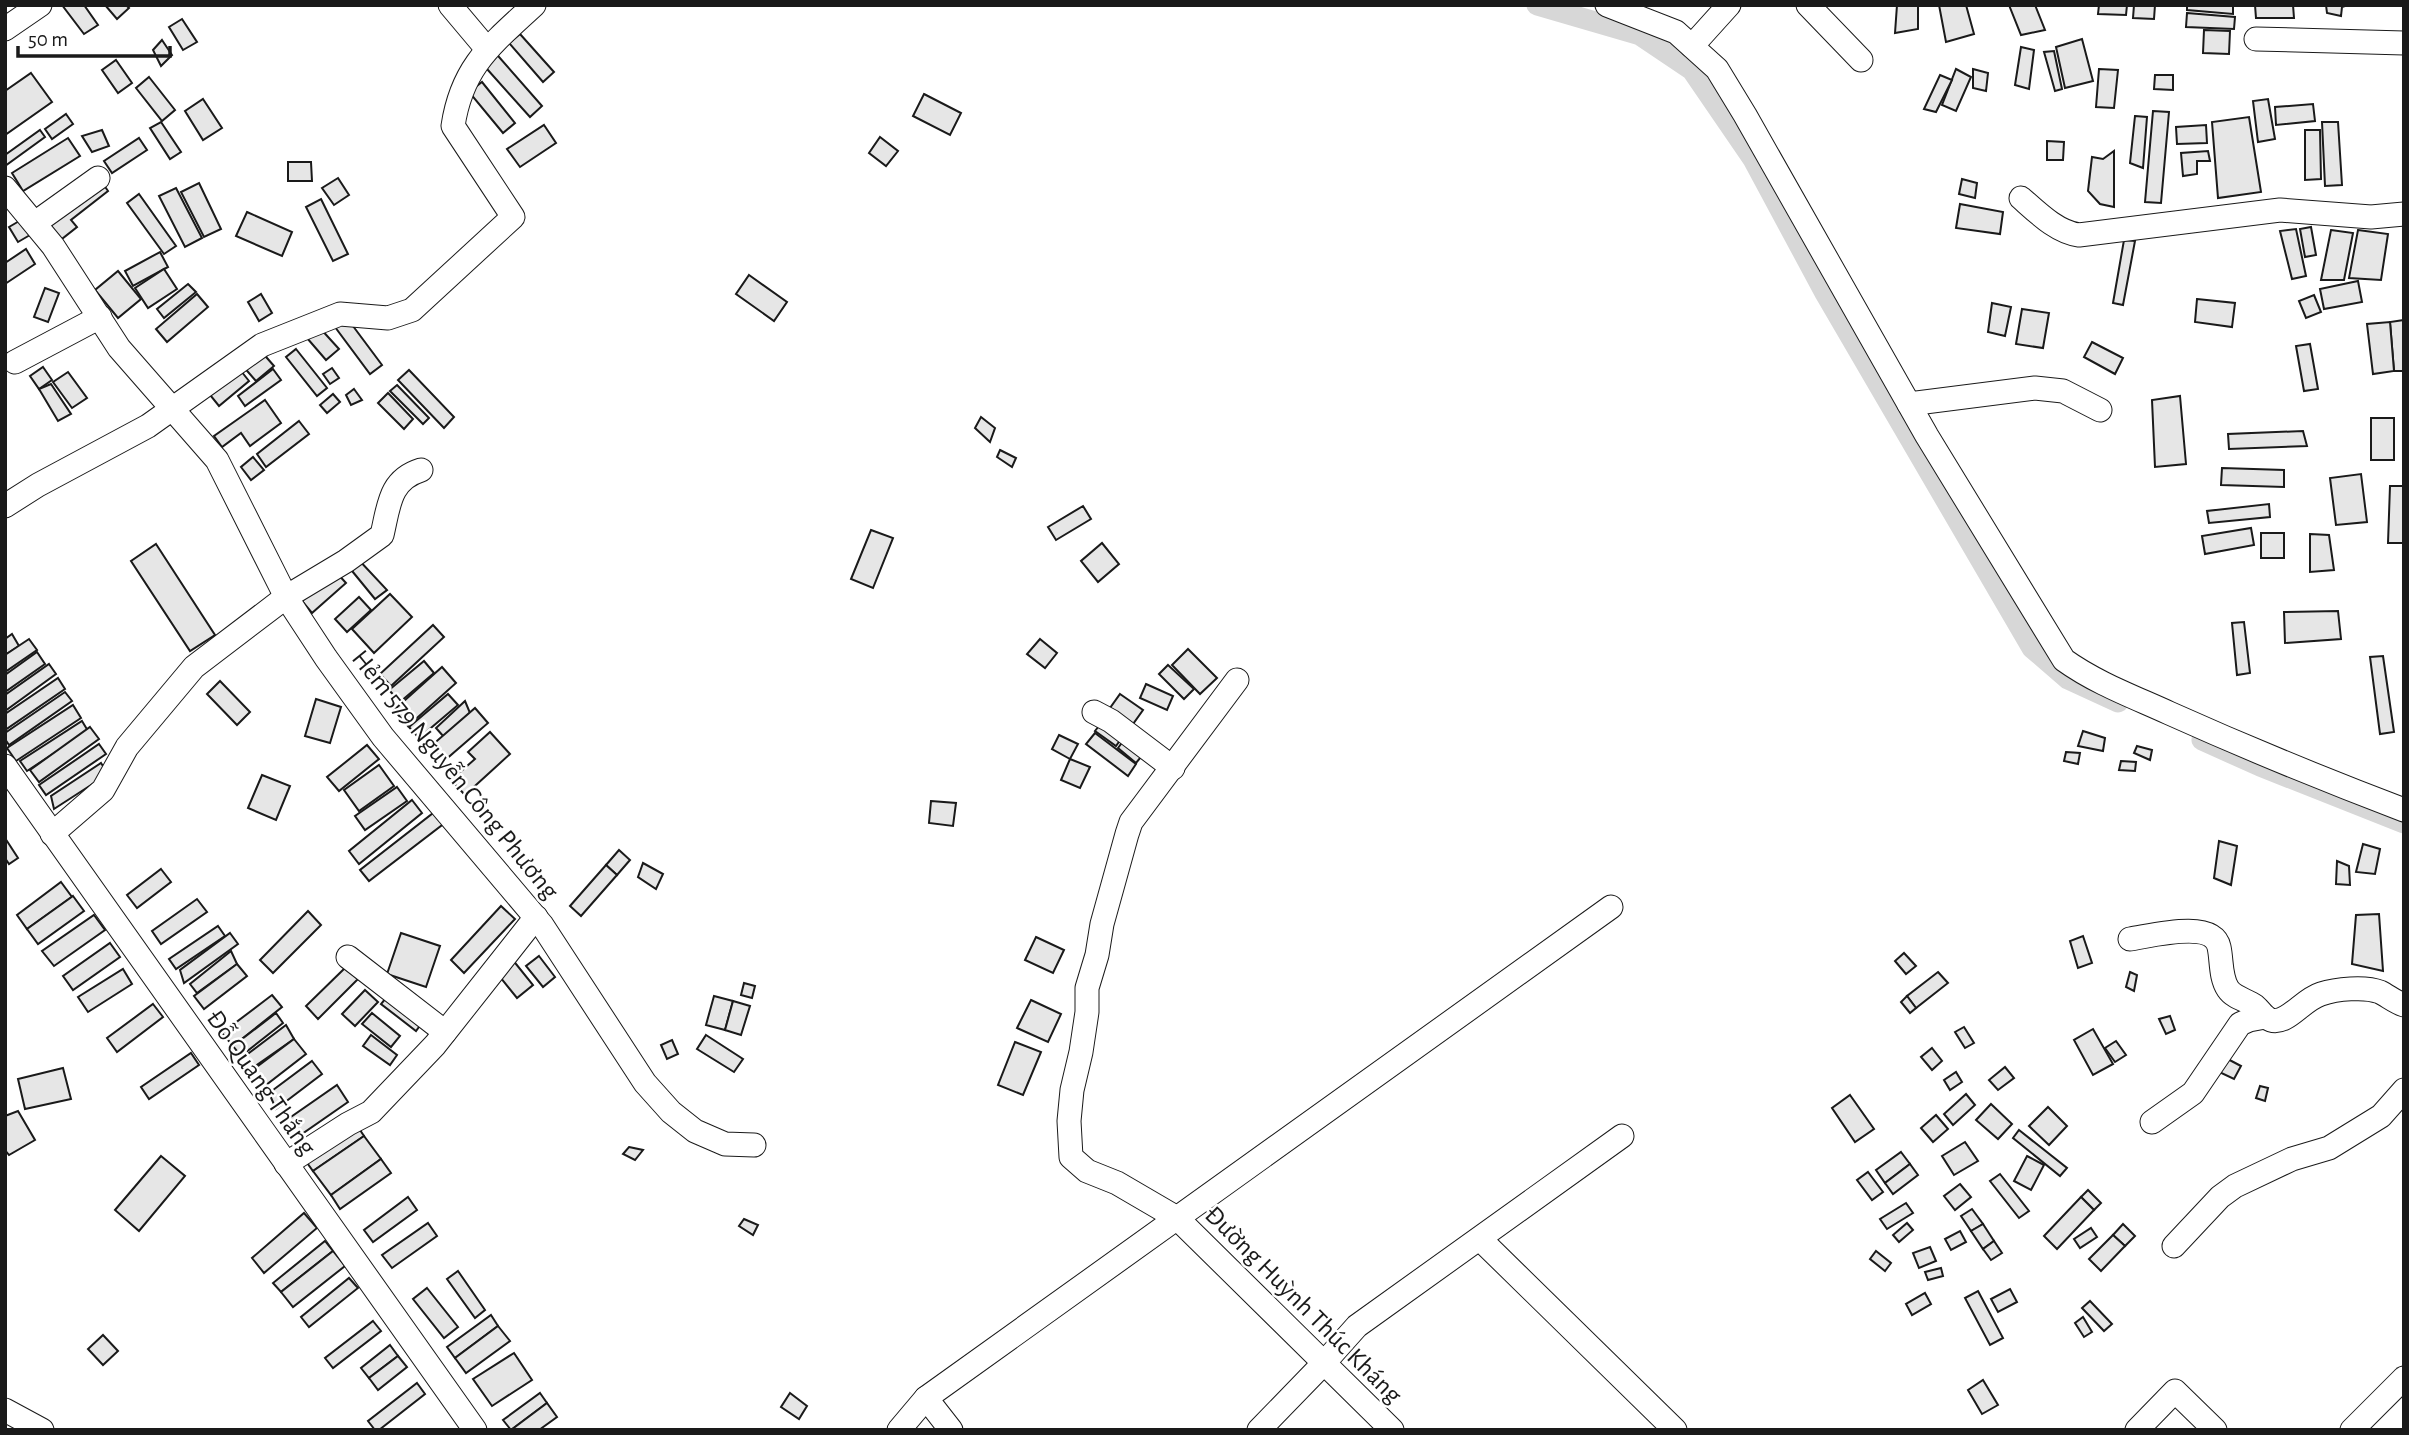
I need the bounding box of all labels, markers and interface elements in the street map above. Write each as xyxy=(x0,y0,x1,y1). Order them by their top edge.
scale bar xyxy=(18,14,170,58)
text: 50 m xyxy=(28,29,68,50)
street label: Hẻm 579 Nguyễn Công Phương xyxy=(347,645,564,904)
street label: Đỗ Quang Thắng xyxy=(202,1005,322,1160)
street label: Đường Huỳnh Thúc Kháng xyxy=(1200,1201,1407,1408)

